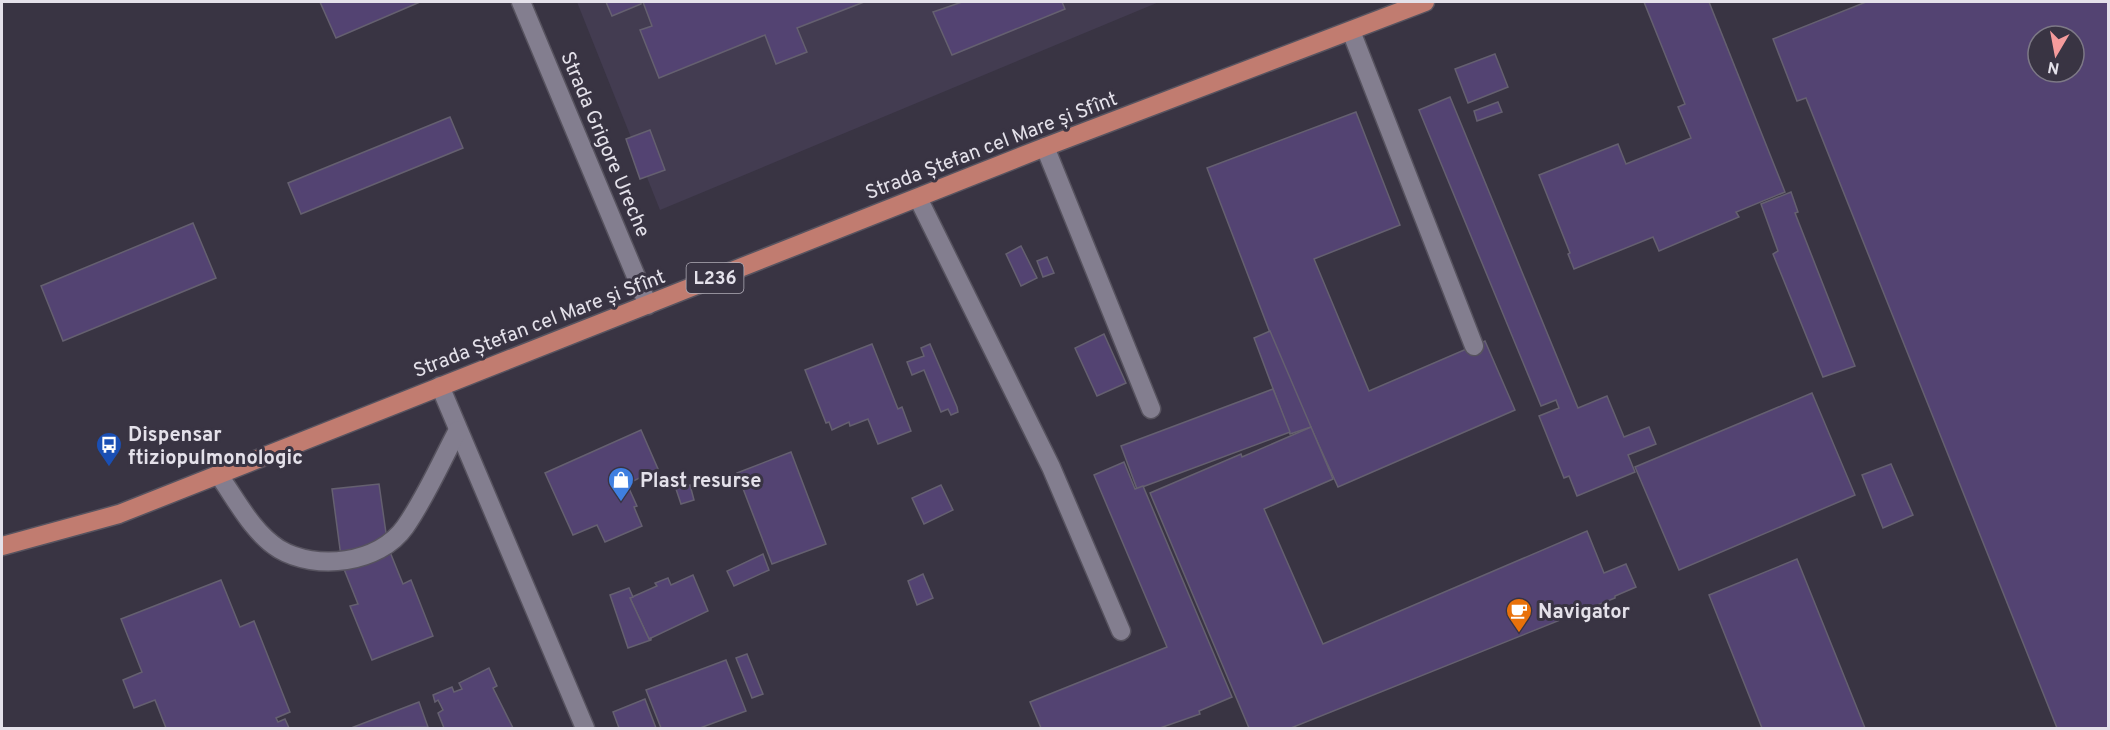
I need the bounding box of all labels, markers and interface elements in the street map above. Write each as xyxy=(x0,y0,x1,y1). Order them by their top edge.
north arrow xyxy=(2026,24,2086,84)
street label: Strada Grigore Ureche xyxy=(553,48,655,242)
text: N xyxy=(2046,56,2061,78)
street label: Strada Ștefan cel Mare și Sfînt xyxy=(862,87,1121,207)
road number: L236 xyxy=(686,263,744,293)
street label: Strada Ștefan cel Mare și Sfînt xyxy=(410,265,669,385)
place label: Dispensar ftiziopulmonologic xyxy=(128,423,303,472)
bus stop icon: Dispensar ftiziopulmonologic xyxy=(94,430,124,468)
shop icon: Plast resurse xyxy=(606,465,636,503)
place label: Plast resurse xyxy=(640,469,761,495)
cafe icon: Navigator xyxy=(1504,596,1534,634)
place label: Navigator xyxy=(1538,600,1630,626)

